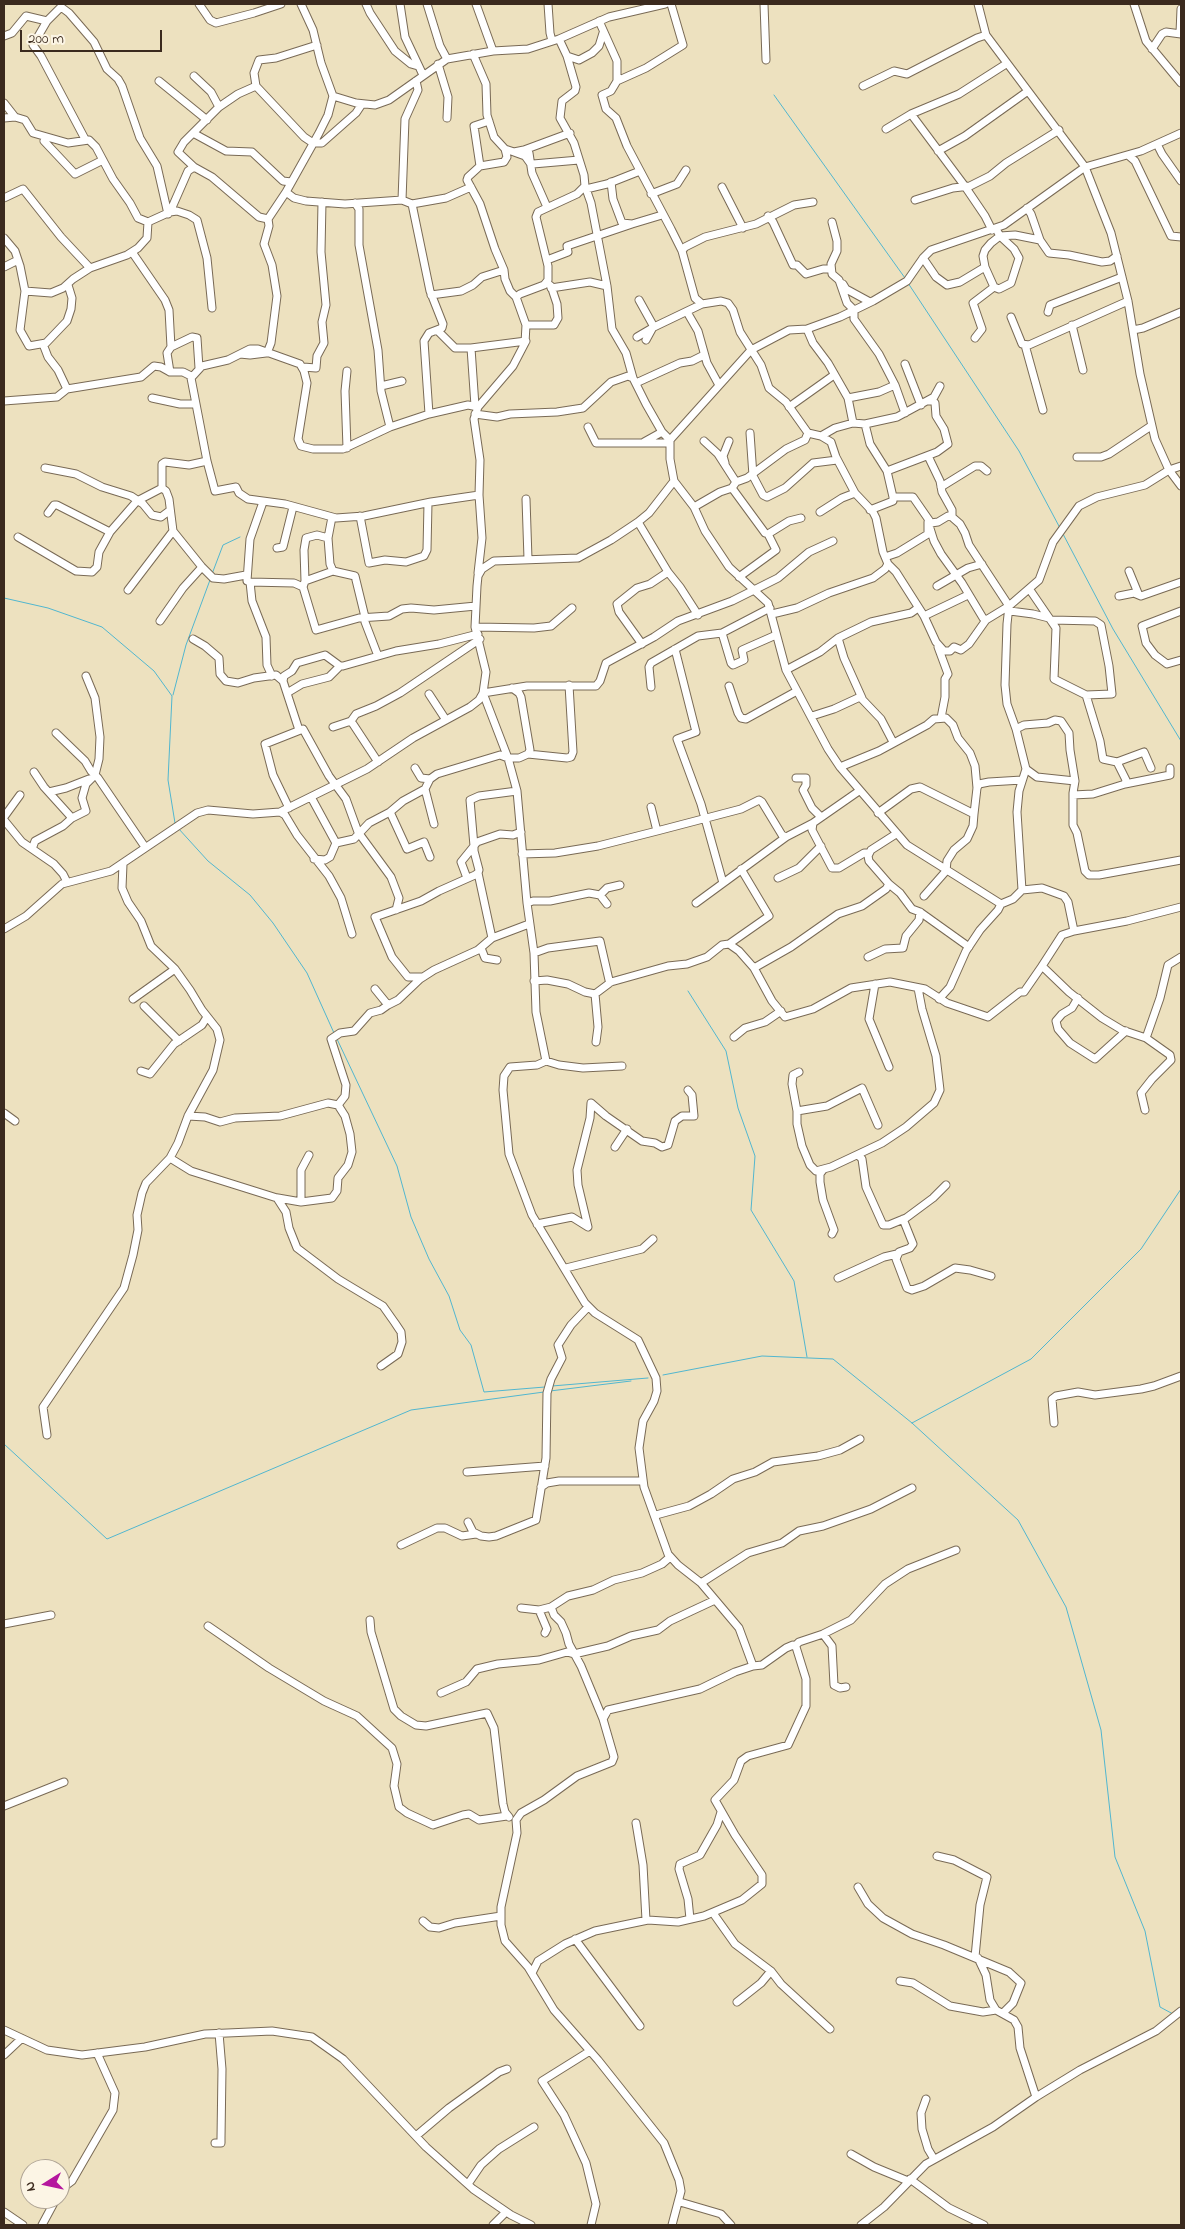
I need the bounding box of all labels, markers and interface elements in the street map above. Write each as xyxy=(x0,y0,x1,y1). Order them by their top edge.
scale bar xyxy=(22,20,165,52)
text: 200 m xyxy=(28,28,64,50)
north arrow xyxy=(20,2159,70,2209)
text: N xyxy=(20,2180,42,2193)

